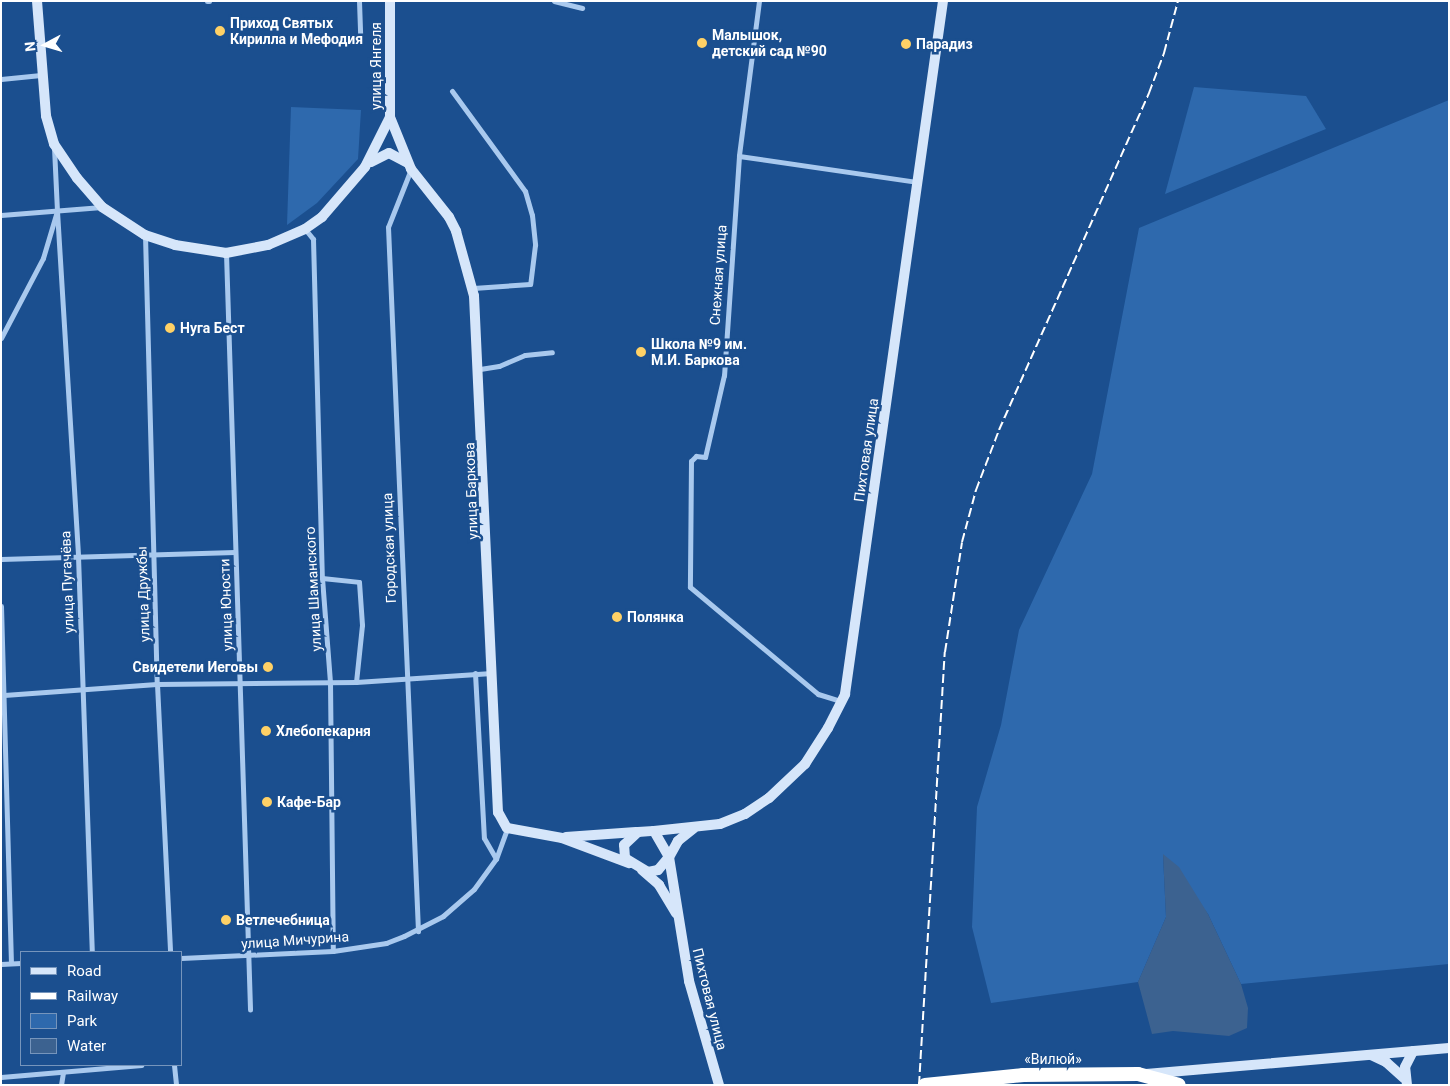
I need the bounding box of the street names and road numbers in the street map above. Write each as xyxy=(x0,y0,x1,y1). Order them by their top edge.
street label: улица Янгеля xyxy=(368,22,384,110)
street label: Снежная улица xyxy=(706,224,730,326)
street label: Пихтовая улица xyxy=(850,397,882,503)
street label: улица Баркова xyxy=(461,442,481,540)
street label: Городская улица xyxy=(379,493,399,603)
street label: улица Шаманского xyxy=(301,526,325,652)
street label: улица Пугачёва xyxy=(57,530,77,634)
street label: улица Дружбы xyxy=(133,546,153,642)
street label: улица Юности xyxy=(216,558,236,652)
street label: улица Мичурина xyxy=(241,928,349,952)
street label: Пихтовая улица xyxy=(689,946,731,1052)
street label: «Вилюй» xyxy=(1024,1051,1082,1067)

